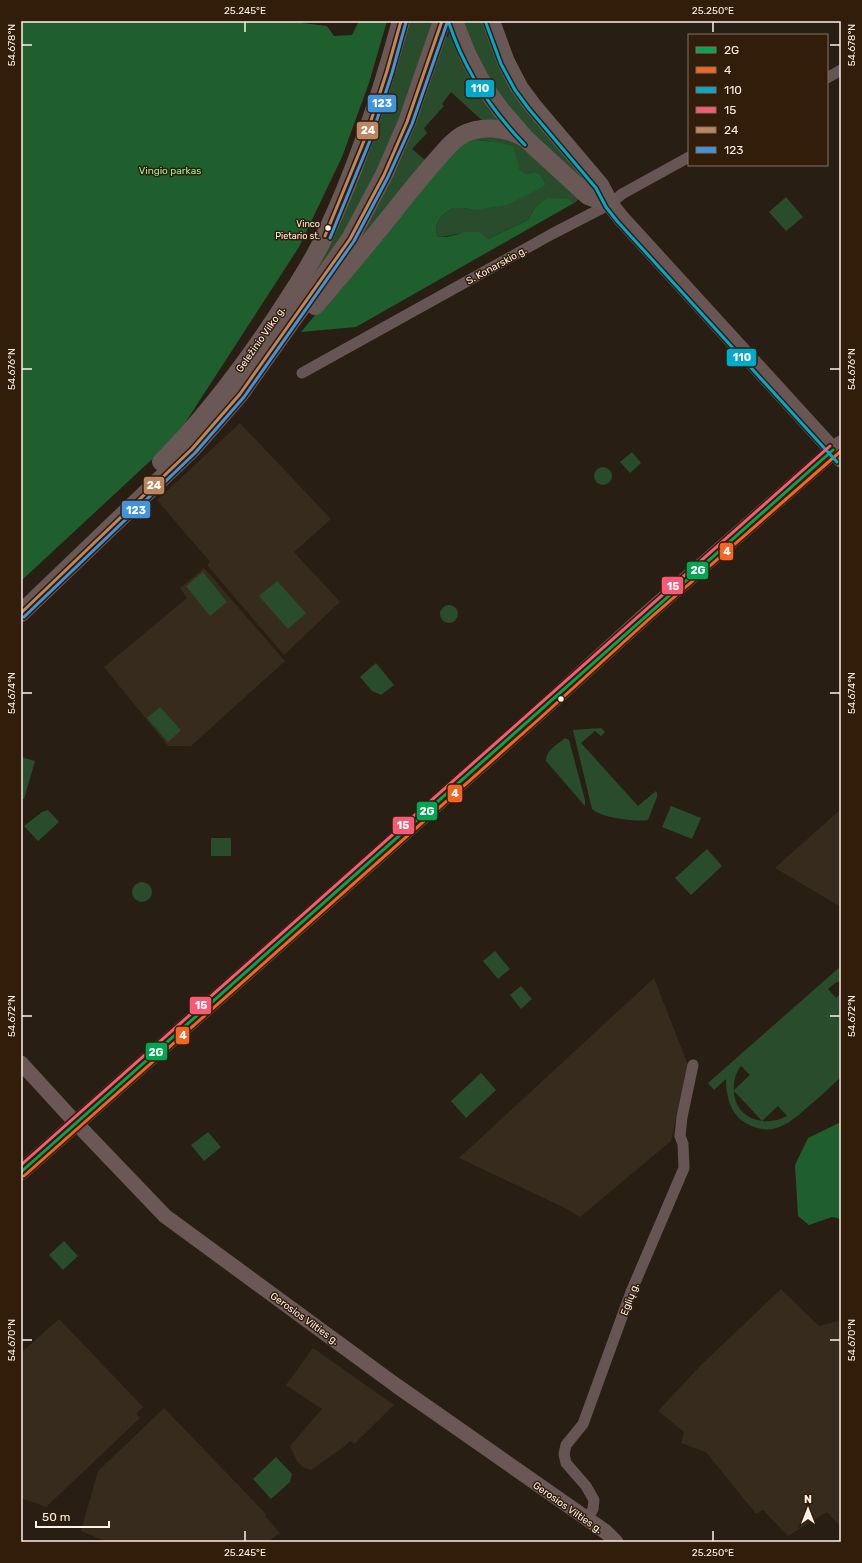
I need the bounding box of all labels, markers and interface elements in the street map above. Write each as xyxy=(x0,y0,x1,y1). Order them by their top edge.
text: 25.245°E xyxy=(224,5,266,17)
text: 25.250°E xyxy=(692,5,734,17)
text: 54.678°N xyxy=(6,24,18,66)
text: 54.678°N xyxy=(846,24,858,66)
legend xyxy=(688,34,828,166)
text: 2G xyxy=(724,43,739,57)
text: 4 xyxy=(724,63,732,77)
line badge: 110 xyxy=(465,79,495,98)
text: 110 xyxy=(471,82,489,95)
text: 110 xyxy=(724,83,742,97)
line badge: 123 xyxy=(367,94,397,113)
text: 123 xyxy=(372,97,392,110)
text: 15 xyxy=(724,103,736,117)
line badge: 24 xyxy=(356,121,379,140)
text: 24 xyxy=(724,123,739,137)
text: 24 xyxy=(361,124,376,137)
text: 123 xyxy=(724,143,743,157)
park label: Vingio parkas xyxy=(139,165,201,177)
place label: Vinco Pietario st. xyxy=(275,219,320,241)
marker: Vinco Pietario st. xyxy=(323,223,333,233)
street label: S. Konarskio g. xyxy=(464,244,529,287)
street label: Geležinio Vilko g. xyxy=(234,304,288,375)
text: 54.676°N xyxy=(6,348,18,390)
line badge: 110 xyxy=(726,348,757,367)
text: 54.676°N xyxy=(846,348,858,390)
text: 110 xyxy=(733,351,751,364)
line badge: 24 xyxy=(143,476,165,495)
text: 24 xyxy=(147,479,162,492)
line badge: 123 xyxy=(121,500,151,519)
text: 123 xyxy=(126,504,146,517)
line badge: 4 xyxy=(719,542,734,561)
text: 4 xyxy=(723,545,731,558)
line badge: 2G xyxy=(686,561,709,580)
text: 2G xyxy=(690,564,706,577)
line badge: 15 xyxy=(661,576,684,595)
text: 15 xyxy=(667,580,679,593)
text: 54.674°N xyxy=(6,672,18,714)
text: 54.674°N xyxy=(846,672,858,714)
unlabelled marker xyxy=(556,694,566,704)
line badge: 4 xyxy=(447,784,463,803)
text: 4 xyxy=(451,787,459,800)
line badge: 2G xyxy=(416,801,438,821)
text: 2G xyxy=(419,805,435,818)
line badge: 15 xyxy=(392,816,415,835)
text: 15 xyxy=(397,819,409,832)
text: 54.672°N xyxy=(6,995,18,1037)
text: 54.672°N xyxy=(846,995,858,1037)
line badge: 15 xyxy=(189,996,212,1015)
text: 15 xyxy=(195,999,207,1012)
line badge: 4 xyxy=(175,1026,190,1045)
text: 4 xyxy=(179,1029,187,1042)
line badge: 2G xyxy=(145,1042,168,1061)
text: 2G xyxy=(148,1046,164,1059)
street label: Eglių g. xyxy=(618,1281,642,1317)
street label: Gerosios Vilties g. xyxy=(268,1290,341,1348)
text: 54.670°N xyxy=(6,1319,18,1361)
text: 54.670°N xyxy=(846,1319,858,1361)
street label: Gerosios Vilties g. xyxy=(531,1479,604,1536)
north arrow xyxy=(788,1489,828,1529)
text: N xyxy=(804,1493,812,1506)
scale bar xyxy=(36,1503,109,1529)
text: 50 m xyxy=(42,1510,70,1524)
text: 25.245°E xyxy=(224,1547,266,1559)
text: 25.250°E xyxy=(692,1547,734,1559)

